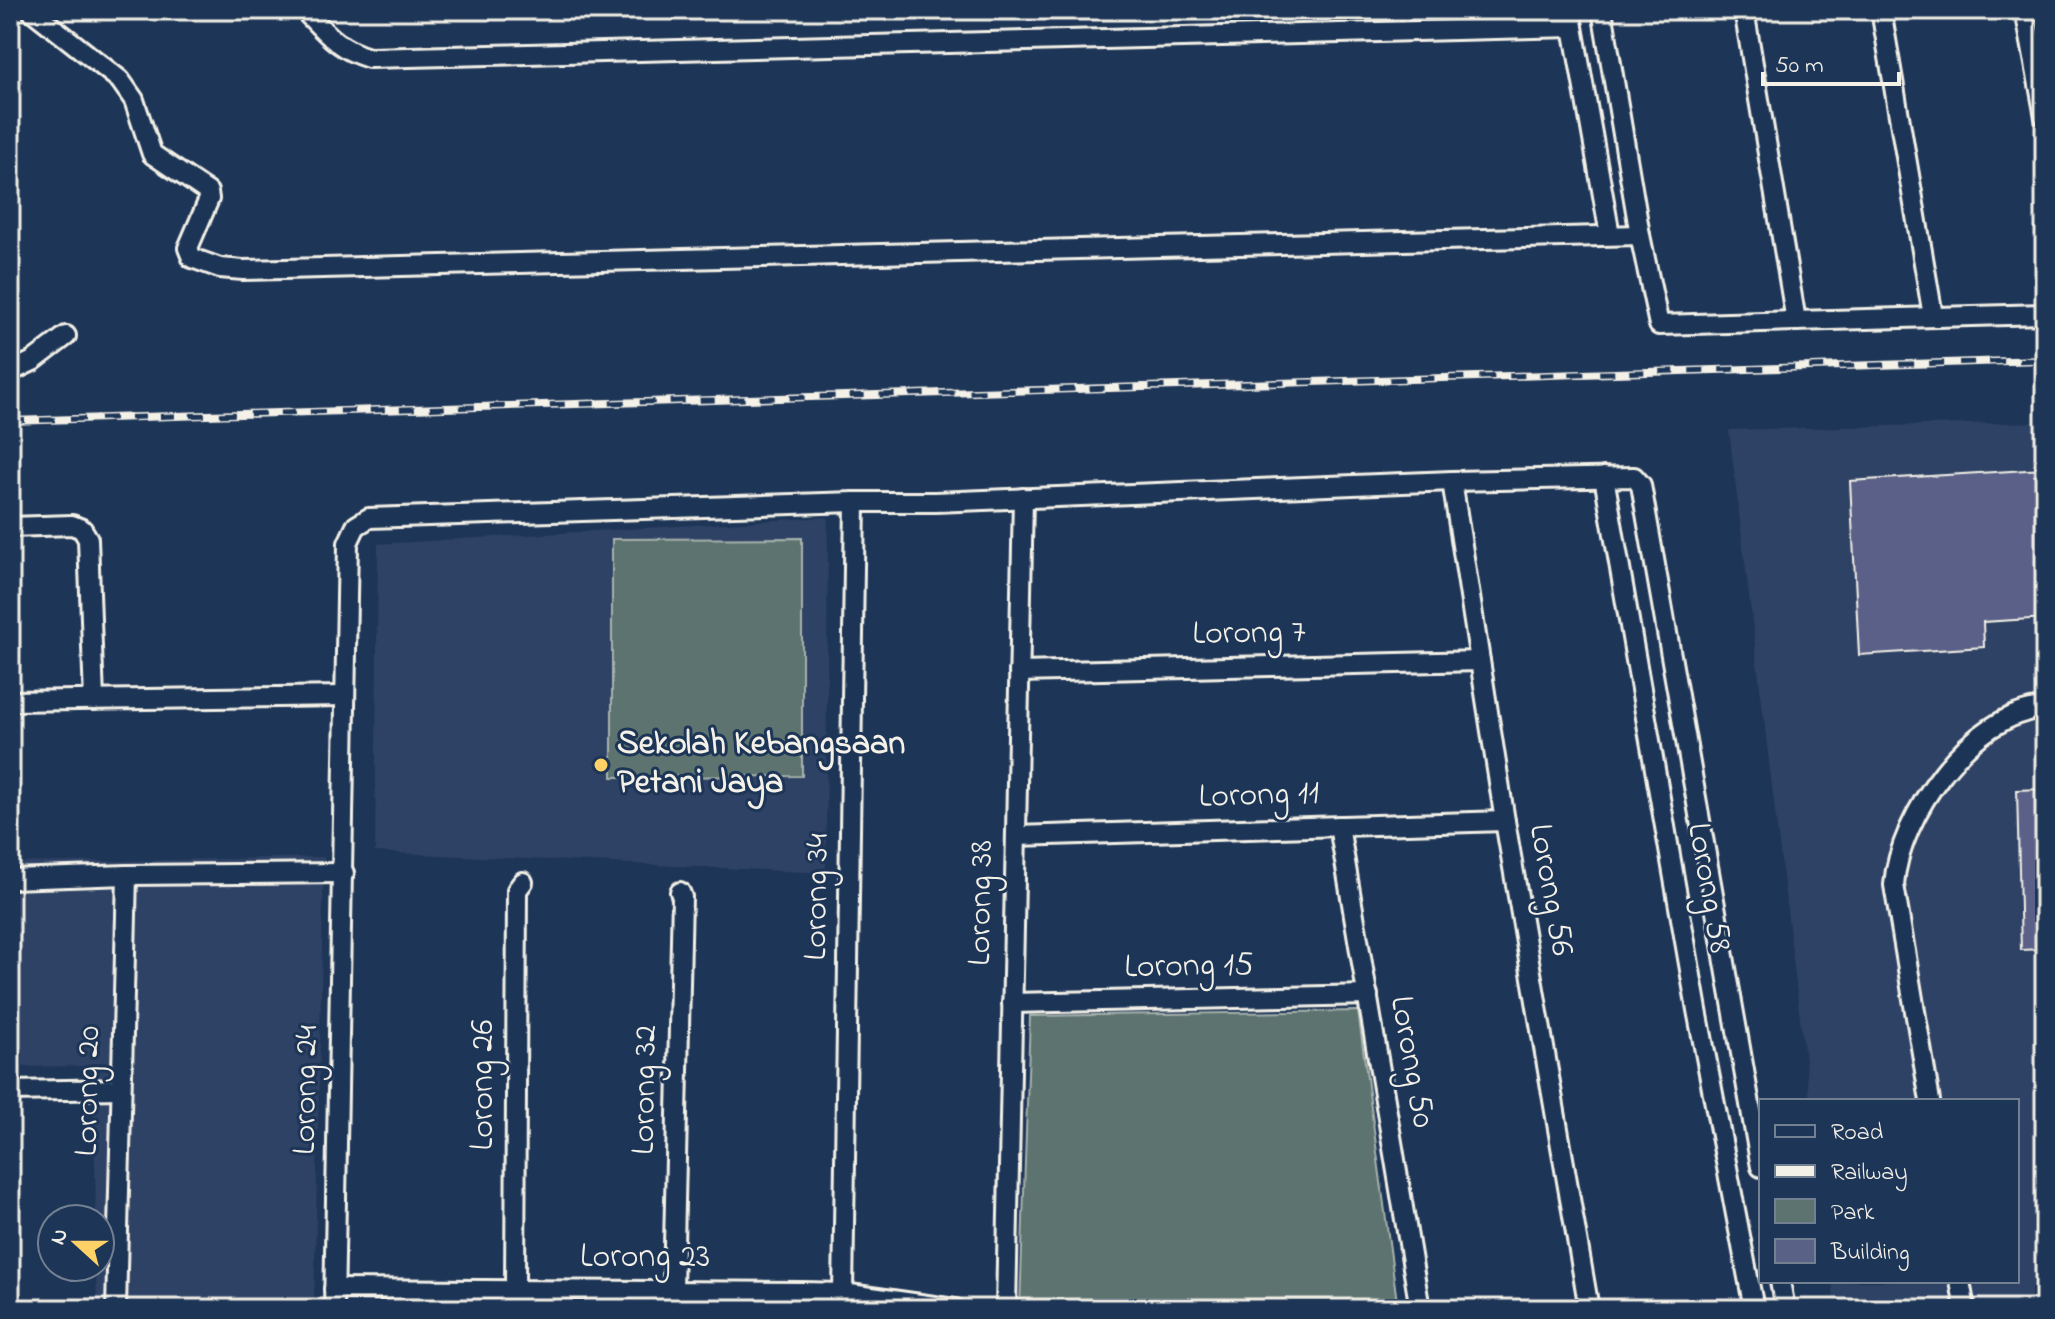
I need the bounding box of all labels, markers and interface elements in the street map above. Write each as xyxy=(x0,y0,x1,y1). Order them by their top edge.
scale bar xyxy=(1763,36,1899,86)
text: 50 m xyxy=(1775,49,1824,84)
street label: Lorong 7 xyxy=(1192,608,1306,660)
place label: Sekolah Kebangsaan Petani Jaya xyxy=(617,720,905,810)
marker: Sekolah Kebangsaan Petani Jaya xyxy=(592,756,610,774)
street label: Lorong 11 xyxy=(1198,769,1320,823)
street label: Lorong 58 xyxy=(1672,819,1744,957)
street label: Lorong 56 xyxy=(1514,820,1586,960)
street label: Lorong 34 xyxy=(792,833,844,961)
street label: Lorong 38 xyxy=(956,840,1008,966)
street label: Lorong 15 xyxy=(1124,941,1254,993)
street label: Lorong 50 xyxy=(1375,992,1447,1132)
street label: Lorong 26 xyxy=(459,1020,509,1150)
street label: Lorong 20 xyxy=(63,1025,115,1157)
street label: Lorong 24 xyxy=(281,1025,333,1155)
street label: Lorong 32 xyxy=(620,1025,672,1155)
legend xyxy=(1759,1099,2019,1283)
text: Road xyxy=(1831,1116,1884,1151)
text: Railway xyxy=(1831,1156,1908,1192)
text: Park xyxy=(1831,1196,1875,1231)
north arrow xyxy=(36,1203,116,1283)
text: N xyxy=(43,1224,78,1250)
street label: Lorong 23 xyxy=(580,1233,710,1283)
text: Building xyxy=(1830,1236,1910,1271)

